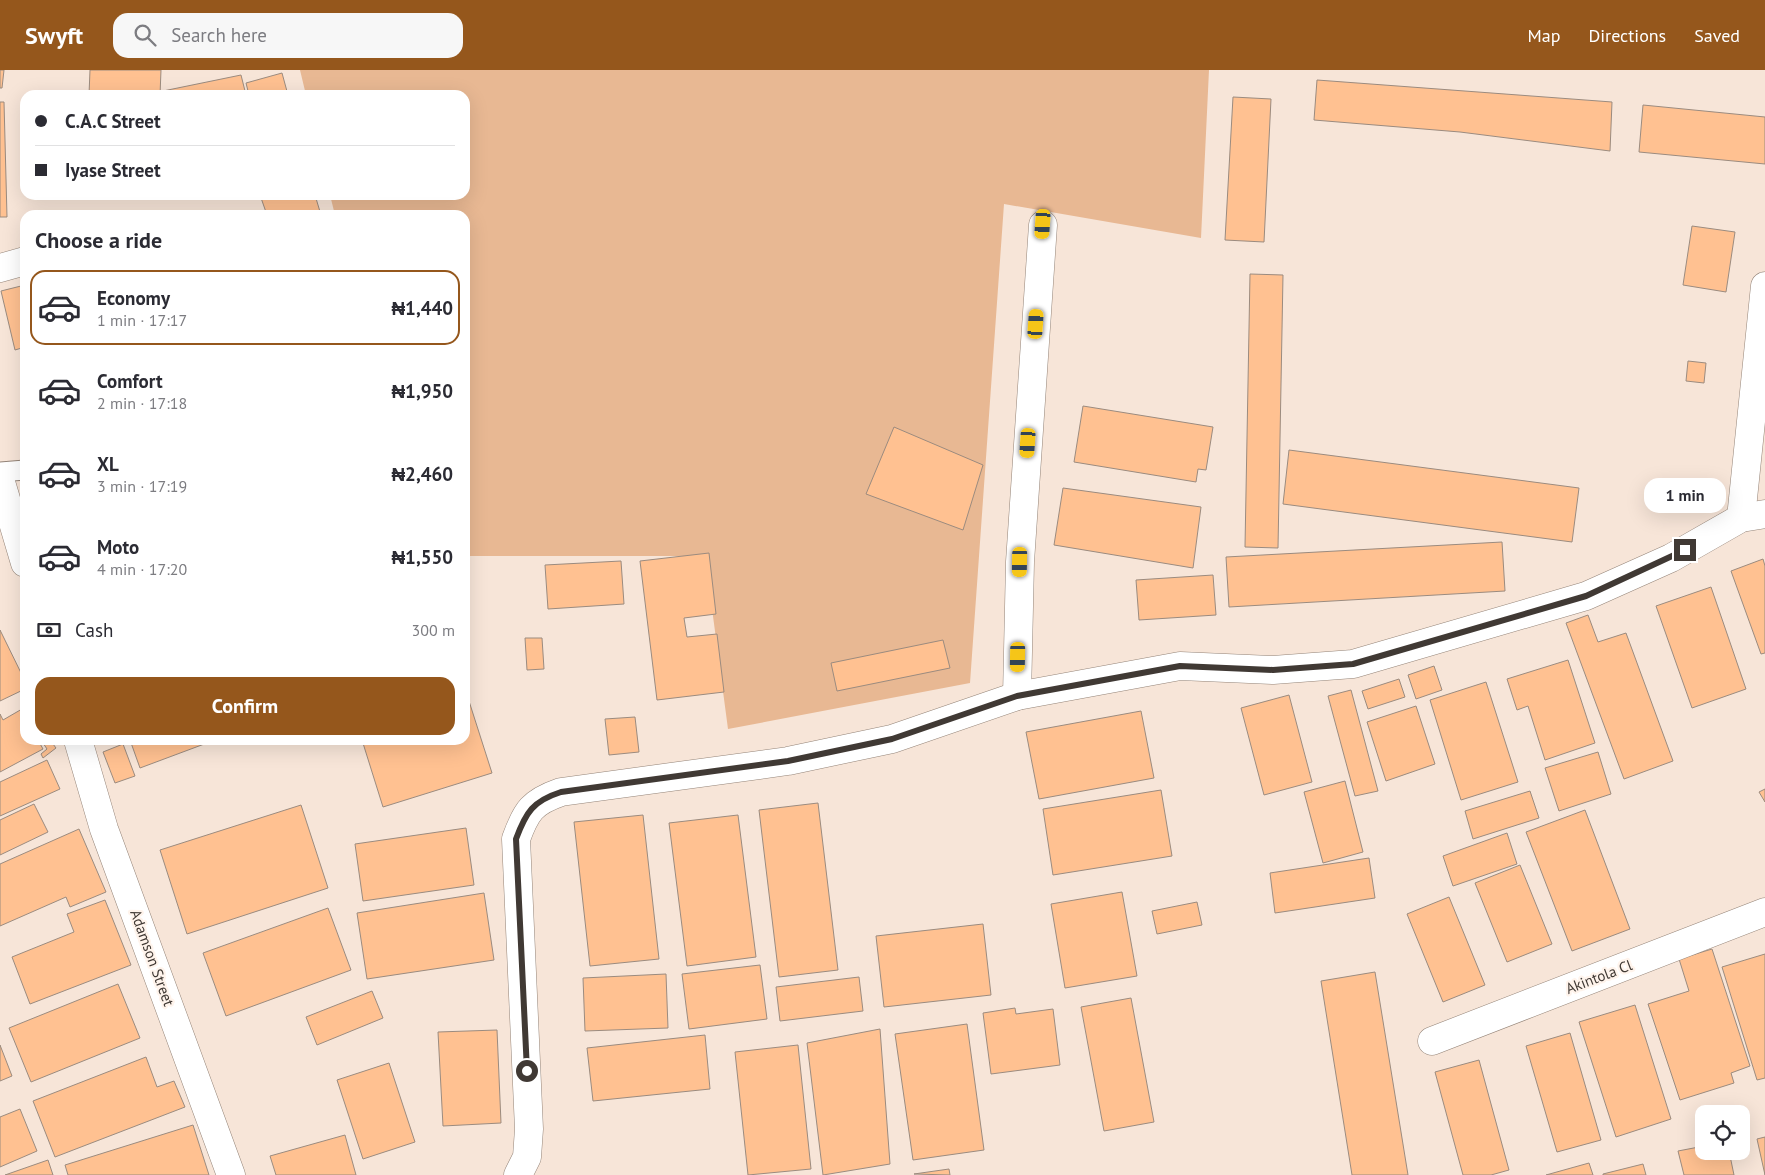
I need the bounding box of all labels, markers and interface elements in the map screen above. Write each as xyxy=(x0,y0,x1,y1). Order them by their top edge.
search box xyxy=(113,13,463,58)
text: Swyft xyxy=(25,20,83,51)
icon: search xyxy=(131,21,159,49)
text: Search here xyxy=(171,23,267,47)
text: Map xyxy=(1528,24,1560,47)
text: Directions xyxy=(1588,24,1666,47)
text: Saved xyxy=(1694,24,1740,47)
text: C.A.C Street xyxy=(65,109,161,133)
text: Iyase Street xyxy=(65,158,161,182)
car xyxy=(1034,209,1051,239)
text: Choose a ride xyxy=(35,226,162,254)
icon: car xyxy=(37,285,82,330)
text: Economy xyxy=(97,286,170,310)
text: ₦1,440 xyxy=(391,296,453,320)
car xyxy=(1027,309,1044,339)
text: 1 min · 17:17 xyxy=(97,310,187,330)
icon: car xyxy=(37,368,82,413)
text: Comfort xyxy=(97,369,163,393)
text: ₦1,950 xyxy=(391,379,453,403)
text: 2 min · 17:18 xyxy=(97,393,187,413)
car xyxy=(1019,428,1036,458)
icon: car xyxy=(37,451,82,496)
text: XL xyxy=(97,452,119,476)
text: ₦2,460 xyxy=(391,462,453,486)
text: 3 min · 17:19 xyxy=(97,476,187,496)
callout: 1 min xyxy=(1644,478,1726,512)
text: 1 min xyxy=(1665,485,1705,505)
icon: car xyxy=(37,534,82,579)
text: Moto xyxy=(97,535,139,559)
route end xyxy=(1674,539,1696,561)
text: ₦1,550 xyxy=(391,545,453,569)
car xyxy=(1012,547,1027,577)
text: 4 min · 17:20 xyxy=(97,559,187,579)
icon: cash xyxy=(35,616,63,644)
text: Cash xyxy=(75,618,113,642)
text: 300 m xyxy=(412,620,455,640)
car xyxy=(1010,642,1025,672)
button: Confirm xyxy=(35,677,455,735)
street label: Adamson Street xyxy=(126,907,179,1009)
street label: Akintola Cl xyxy=(1563,955,1635,998)
route start xyxy=(516,1060,538,1082)
map controls xyxy=(1695,1105,1750,1160)
button: locate xyxy=(1695,1105,1750,1160)

